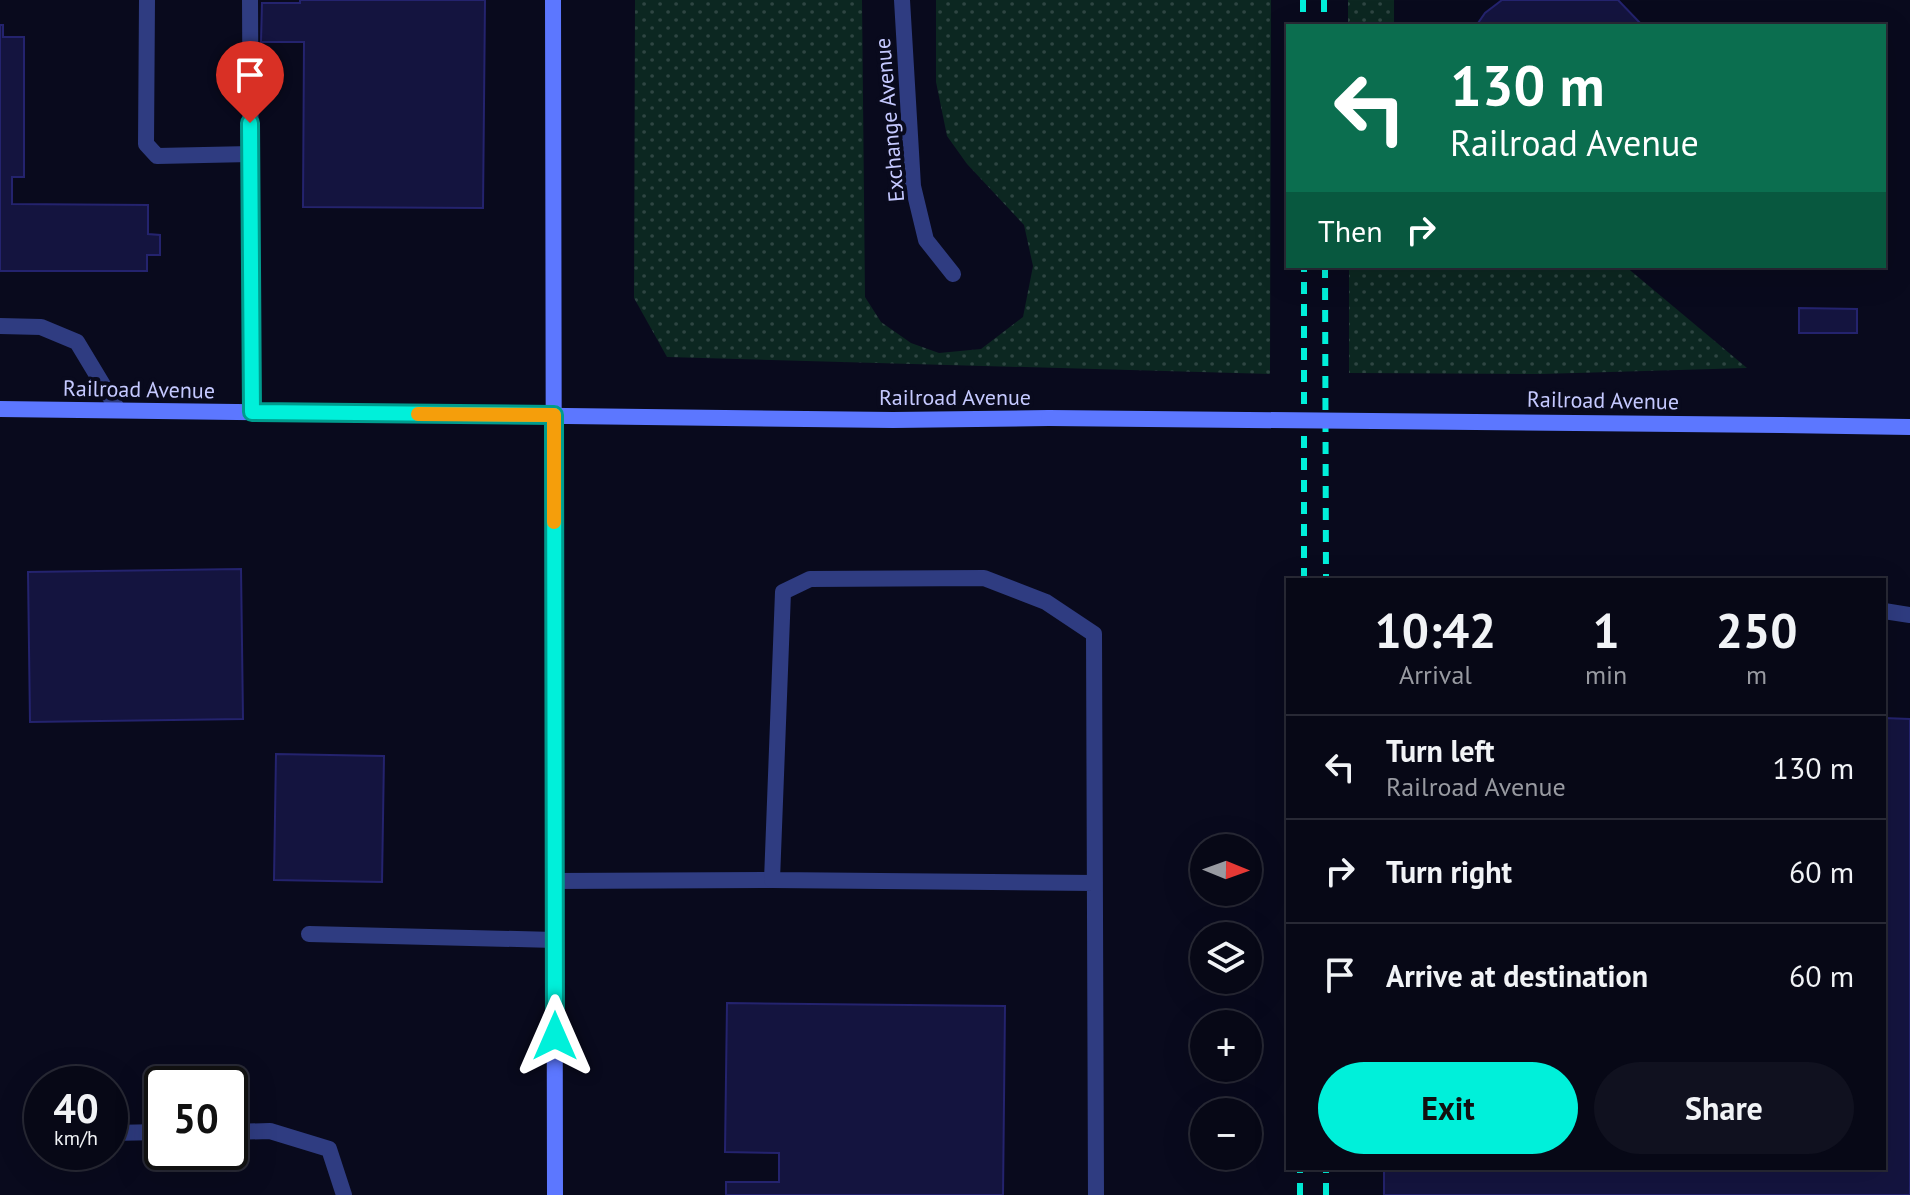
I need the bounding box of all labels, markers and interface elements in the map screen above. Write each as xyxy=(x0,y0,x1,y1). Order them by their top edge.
street label: Exchange Avenue xyxy=(868,37,910,203)
pin xyxy=(216,41,284,123)
text: 130 m xyxy=(1450,49,1605,121)
icon: arrive xyxy=(228,53,272,97)
icon: left xyxy=(1318,56,1422,160)
text: Railroad Avenue xyxy=(1450,119,1699,166)
icon: right xyxy=(1399,208,1443,252)
text: Then xyxy=(1318,211,1383,250)
street label: Railroad Avenue xyxy=(63,374,215,404)
street label: Railroad Avenue xyxy=(879,383,1031,411)
street label: Railroad Avenue xyxy=(1527,385,1679,415)
text: 10:42 xyxy=(1375,599,1496,661)
text: 1 xyxy=(1592,599,1620,661)
text: 250 xyxy=(1716,599,1797,661)
text: Arrival xyxy=(1399,658,1472,691)
text: min xyxy=(1585,658,1627,691)
text: m xyxy=(1746,658,1767,691)
text: Turn left xyxy=(1386,731,1494,770)
icon: left xyxy=(1318,745,1362,789)
text: 130 m xyxy=(1773,748,1854,787)
text: Railroad Avenue xyxy=(1386,770,1566,803)
north arrow xyxy=(1190,834,1262,906)
map controls xyxy=(1190,834,1262,1170)
icon: right xyxy=(1318,849,1362,893)
text: Turn right xyxy=(1386,852,1512,891)
text: 60 m xyxy=(1789,852,1854,891)
button: layers xyxy=(1190,922,1262,994)
icon: arrive xyxy=(1318,953,1362,997)
text: Arrive at destination xyxy=(1386,956,1648,995)
text: 60 m xyxy=(1789,956,1854,995)
position arrow xyxy=(513,994,597,1078)
button: + xyxy=(1190,1010,1262,1082)
button: Exit xyxy=(1318,1062,1578,1154)
button: Share xyxy=(1594,1062,1854,1154)
speed limit sign: 50 xyxy=(144,1066,248,1170)
text: 40 xyxy=(53,1082,99,1134)
button: − xyxy=(1190,1098,1262,1170)
text: km/h xyxy=(54,1125,98,1151)

